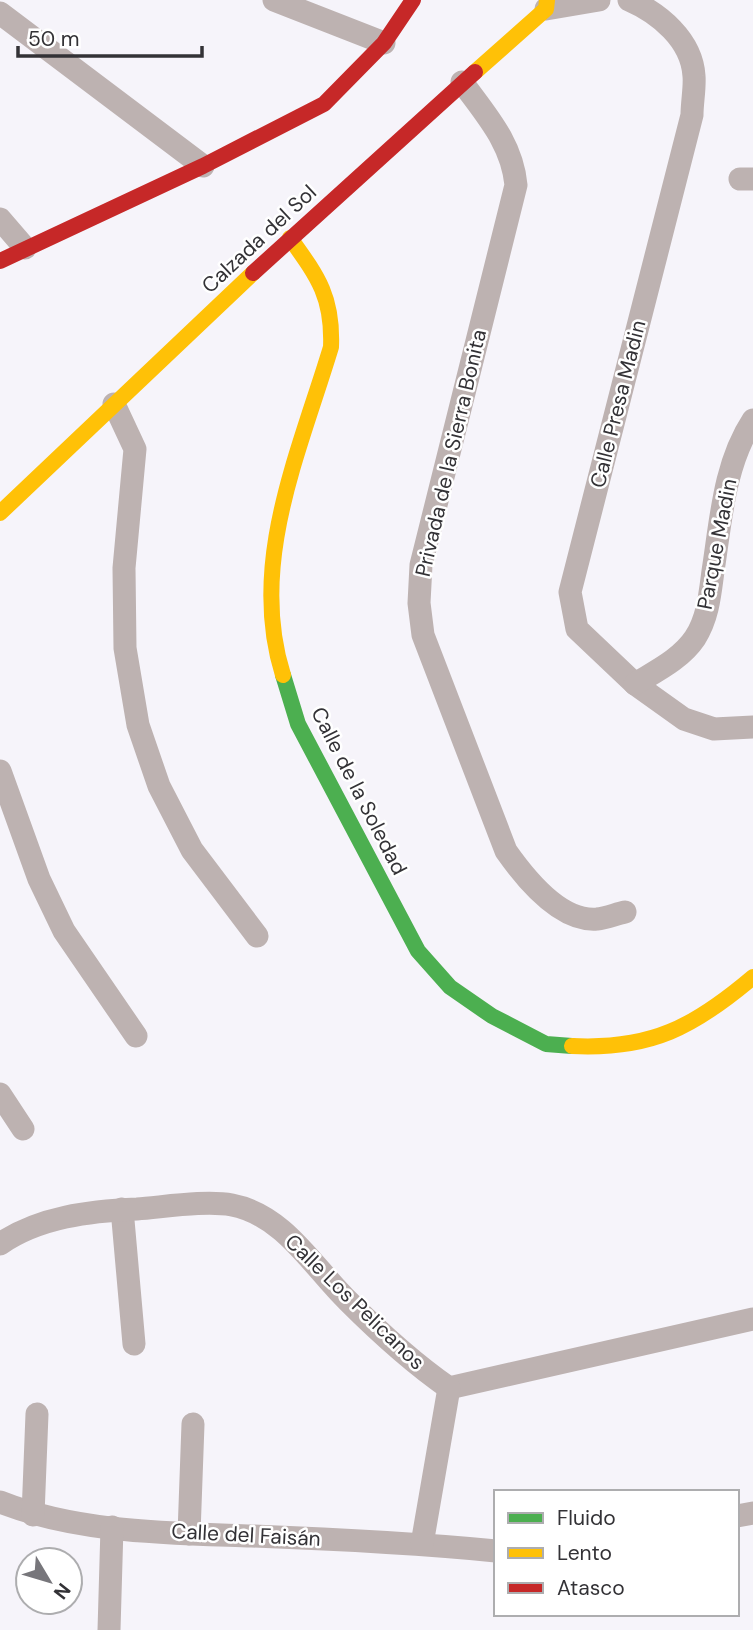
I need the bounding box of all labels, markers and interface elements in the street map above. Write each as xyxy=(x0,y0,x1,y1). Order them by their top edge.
scale bar xyxy=(18,14,201,58)
text: 50 m xyxy=(28,25,79,53)
street label: Calzada del Sol xyxy=(196,179,322,299)
street label: Calle Presa Madin xyxy=(584,317,652,491)
street label: Privada de la Sierra Bonita xyxy=(409,327,493,579)
street label: Parque Madin xyxy=(691,476,743,612)
street label: Calle de la Soledad xyxy=(305,702,413,880)
street label: Calle Los Pelicanos xyxy=(279,1228,431,1376)
legend xyxy=(494,1490,739,1616)
text: Fluido xyxy=(557,1504,616,1532)
street label: Calle del Faisán xyxy=(171,1517,321,1553)
text: Lento xyxy=(557,1539,612,1567)
north arrow xyxy=(14,1546,84,1616)
text: Atasco xyxy=(557,1574,625,1602)
text: N xyxy=(48,1578,76,1604)

